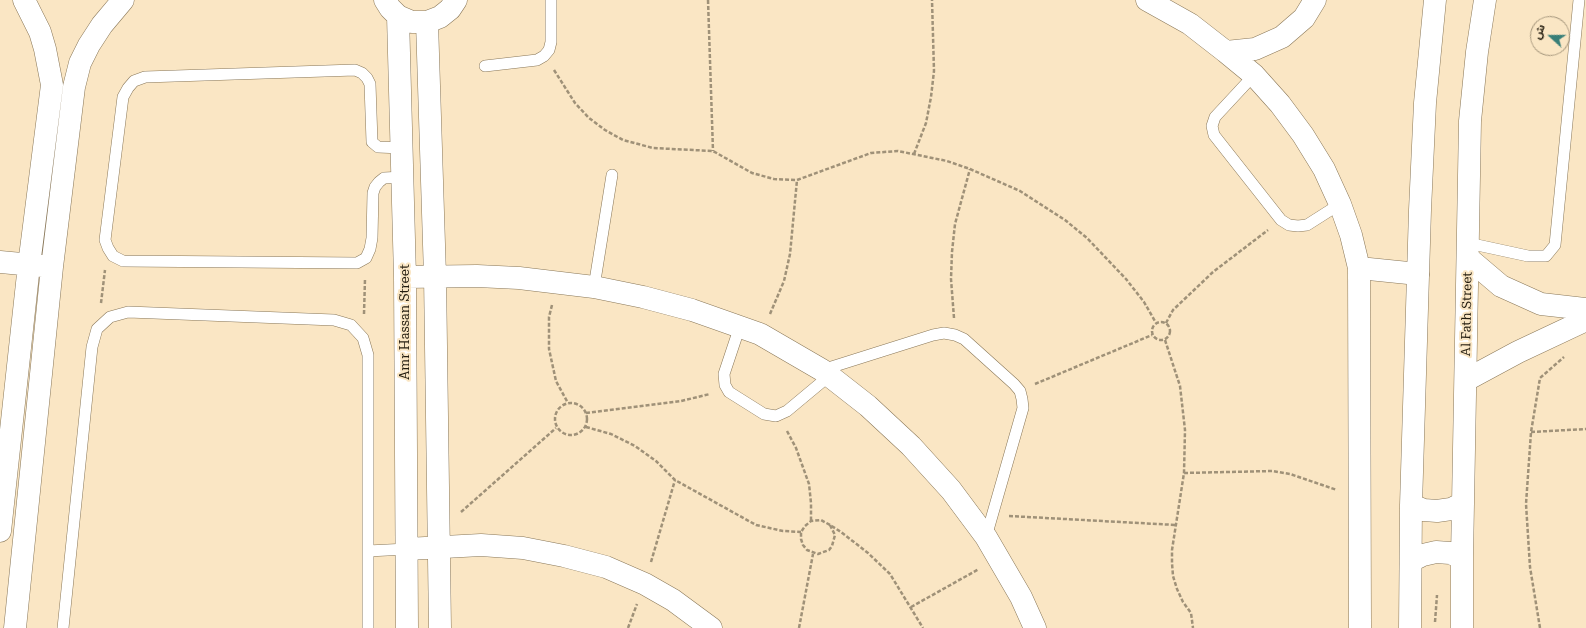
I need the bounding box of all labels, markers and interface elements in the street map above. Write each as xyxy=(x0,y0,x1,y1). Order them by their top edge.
north arrow xyxy=(1530,16,1570,56)
text: ش xyxy=(1530,23,1548,41)
street label: Amr Hassan Street xyxy=(397,264,413,380)
street label: Al Fath Street xyxy=(1458,272,1476,356)

